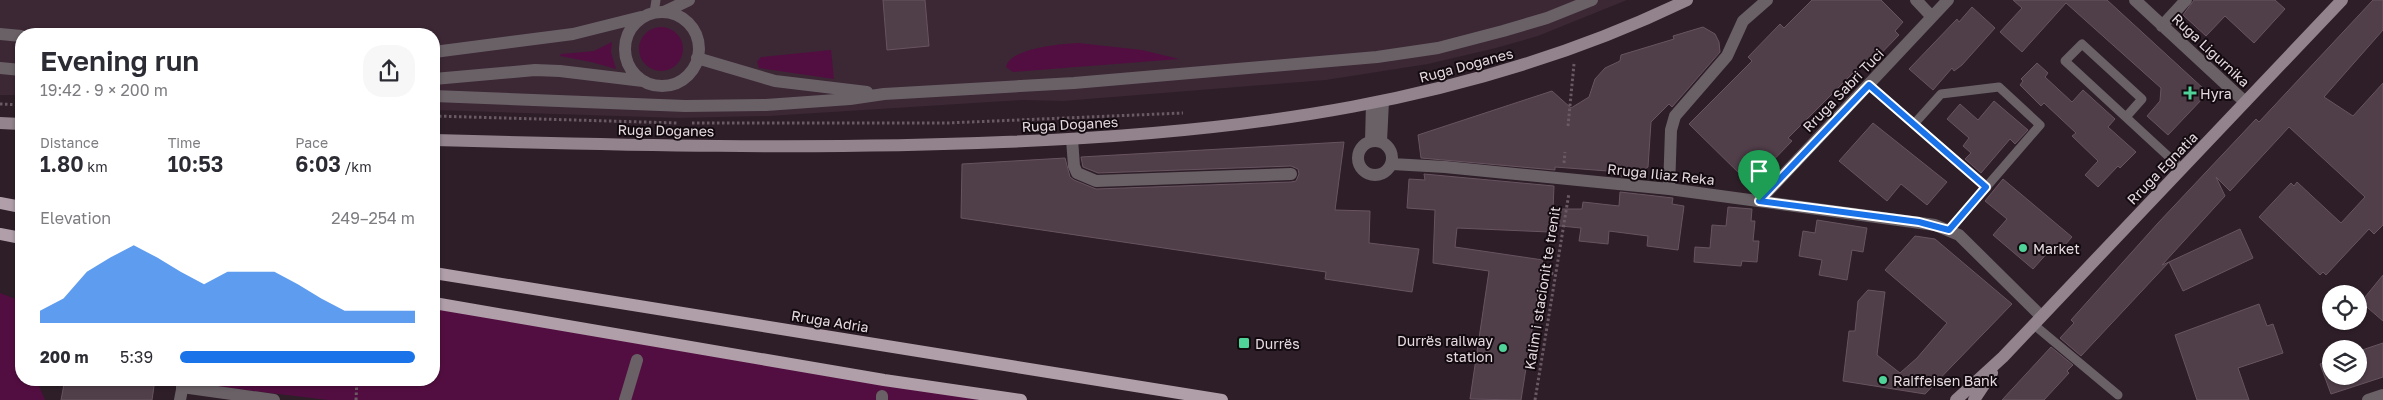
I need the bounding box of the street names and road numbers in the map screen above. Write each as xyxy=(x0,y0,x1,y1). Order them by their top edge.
street label: Ruga Ligurnika xyxy=(2169,10,2253,90)
street label: Ruga Doganes xyxy=(1417,44,1515,86)
street label: Rruga Sabri Tuci xyxy=(1799,45,1887,135)
street label: Ruga Doganes xyxy=(1021,113,1119,135)
street label: Ruga Doganes xyxy=(618,121,714,139)
street label: Rruga Egnatia xyxy=(2123,128,2201,208)
street label: Rruga Iliaz Reka xyxy=(1606,160,1716,188)
street label: Kalim i stacionit te trenit xyxy=(1521,205,1563,371)
street label: Rruga Adria xyxy=(790,306,870,336)

